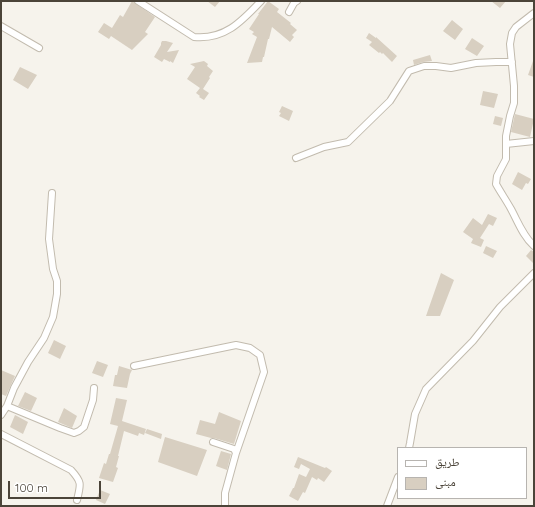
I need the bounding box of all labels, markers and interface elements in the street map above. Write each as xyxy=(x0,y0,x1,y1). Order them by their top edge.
legend xyxy=(397,447,527,499)
text: طريق xyxy=(435,454,460,469)
scale bar xyxy=(10,473,103,499)
text: مبنى xyxy=(435,474,456,489)
text: 100 m xyxy=(15,480,48,495)

